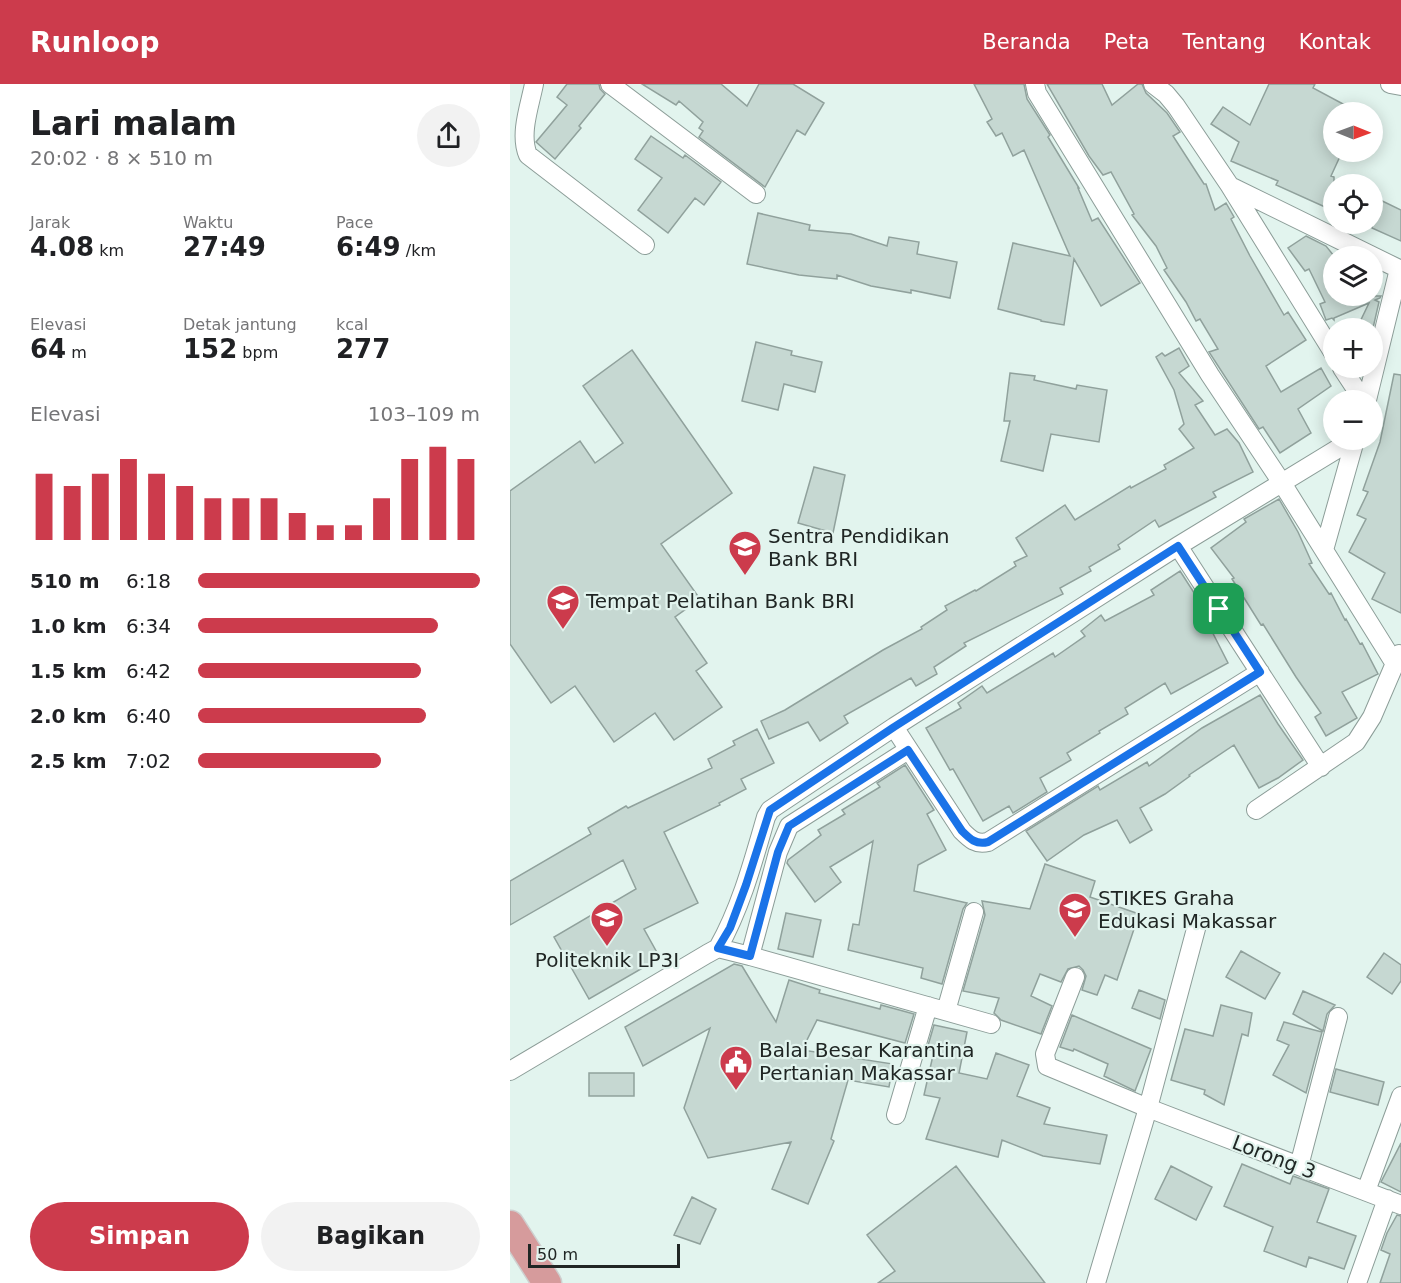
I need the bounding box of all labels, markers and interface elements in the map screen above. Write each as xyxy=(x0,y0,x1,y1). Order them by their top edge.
text: Runloop xyxy=(30,26,160,59)
text: Beranda xyxy=(982,30,1071,54)
text: Peta xyxy=(1104,30,1150,54)
text: Tentang xyxy=(1183,30,1266,54)
text: Kontak xyxy=(1299,30,1371,54)
north arrow xyxy=(1323,102,1383,162)
map controls xyxy=(1323,102,1383,450)
text: Lari malam xyxy=(30,104,237,143)
button: share xyxy=(417,104,480,167)
text: 20:02 · 8 × 510 m xyxy=(30,146,213,170)
button: locate xyxy=(1323,174,1383,234)
text: Jarak xyxy=(30,213,70,232)
text: Waktu xyxy=(183,213,233,232)
text: Pace xyxy=(336,213,373,232)
text: 4.08 xyxy=(30,232,94,262)
text: 27:49 xyxy=(183,232,266,262)
text: 6:49 xyxy=(336,232,401,262)
text: km xyxy=(94,241,124,260)
text: /km xyxy=(401,241,436,260)
button: layers xyxy=(1323,246,1383,306)
text: Elevasi xyxy=(30,315,86,334)
text: Detak jantung xyxy=(183,315,297,334)
text: kcal xyxy=(336,315,368,334)
button: + xyxy=(1323,318,1383,378)
text: 64 xyxy=(30,334,66,364)
text: 152 xyxy=(183,334,237,364)
text: 277 xyxy=(336,334,390,364)
text: m xyxy=(66,343,87,362)
text: bpm xyxy=(237,343,278,362)
button: − xyxy=(1323,390,1383,450)
text: Elevasi xyxy=(30,402,101,426)
text: 103–109 m xyxy=(368,402,480,426)
place label: Sentra Pendidikan Bank BRI xyxy=(768,524,949,571)
school or university icon: Sentra Pendidikan Bank BRI xyxy=(727,529,763,576)
text: 510 m xyxy=(30,569,100,593)
text: 6:18 xyxy=(126,569,171,593)
school or university icon: Tempat Pelatihan Bank BRI xyxy=(545,583,581,630)
pin xyxy=(1193,583,1244,634)
place label: Tempat Pelatihan Bank BRI xyxy=(585,589,855,613)
icon: arrive xyxy=(1202,592,1235,625)
text: 1.0 km xyxy=(30,614,107,638)
text: 6:34 xyxy=(126,614,171,638)
text: 1.5 km xyxy=(30,659,107,683)
text: 6:42 xyxy=(126,659,171,683)
text: 2.0 km xyxy=(30,704,107,728)
text: 6:40 xyxy=(126,704,171,728)
text: 2.5 km xyxy=(30,749,107,773)
text: 7:02 xyxy=(126,749,171,773)
place label: STIKES Graha Edukasi Makassar xyxy=(1098,886,1277,933)
school or university icon: STIKES Graha Edukasi Makassar xyxy=(1057,891,1093,938)
school or university icon: Politeknik LP3I xyxy=(589,900,625,947)
place label: Politeknik LP3I xyxy=(535,948,679,972)
place label: Balai Besar Karantina Pertanian Makassar xyxy=(759,1038,975,1085)
public building icon: Balai Besar Karantina Pertanian Makassar xyxy=(718,1044,754,1091)
street label: Lorong 3 xyxy=(1229,1130,1319,1184)
button: Simpan xyxy=(30,1202,249,1271)
button: Bagikan xyxy=(261,1202,480,1271)
scale bar xyxy=(528,1241,680,1268)
text: 50 m xyxy=(537,1245,578,1264)

